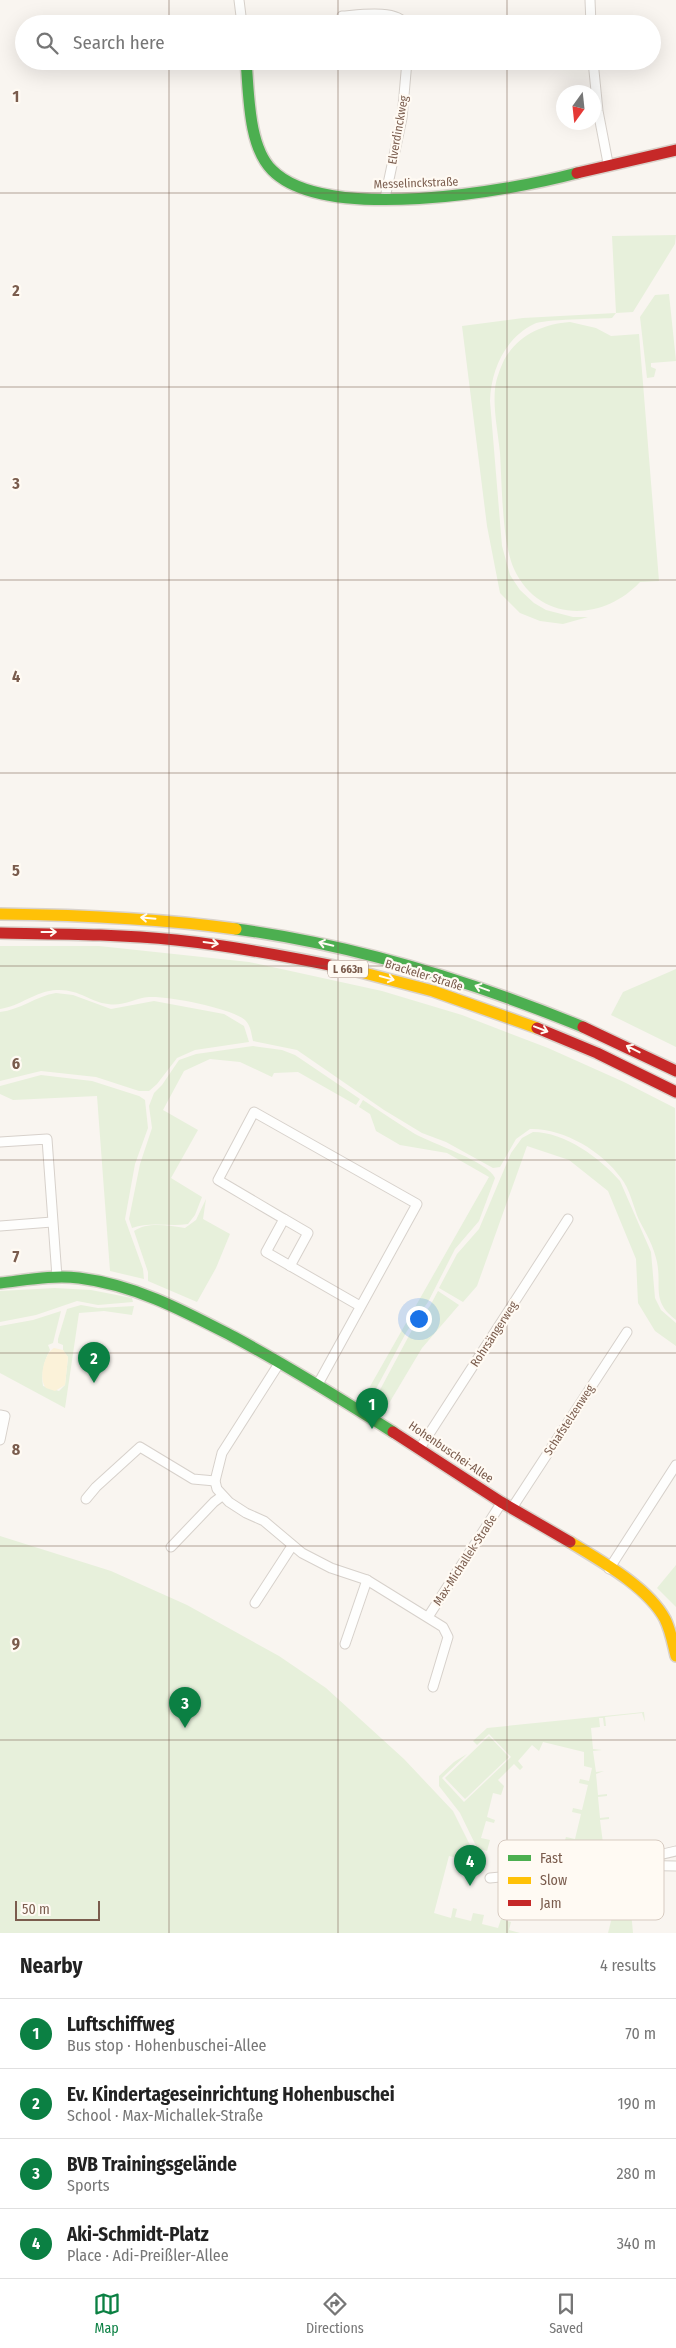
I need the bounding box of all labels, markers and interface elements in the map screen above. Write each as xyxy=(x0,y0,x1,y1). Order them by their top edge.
search box xyxy=(15,15,661,70)
icon: search xyxy=(33,29,61,57)
text: Search here xyxy=(73,31,165,54)
north arrow xyxy=(556,85,601,130)
text: 1 xyxy=(13,87,19,106)
street label: Elverdinckweg xyxy=(385,94,411,165)
street label: Messelinckstraße xyxy=(373,175,459,191)
text: 2 xyxy=(11,281,20,300)
text: 3 xyxy=(11,474,20,493)
text: 4 xyxy=(12,667,20,686)
text: 5 xyxy=(12,861,20,880)
one-way arrow xyxy=(140,913,156,923)
one-way arrow xyxy=(40,927,56,937)
one-way arrow xyxy=(202,938,218,948)
one-way arrow xyxy=(318,939,334,948)
street label: Brackeler Straße xyxy=(383,956,465,994)
road number: L 663n xyxy=(328,961,368,978)
one-way arrow xyxy=(379,974,395,983)
one-way arrow xyxy=(475,982,491,992)
one-way arrow xyxy=(533,1025,549,1034)
one-way arrow xyxy=(626,1044,641,1053)
text: 6 xyxy=(12,1054,20,1073)
text: 7 xyxy=(13,1247,20,1266)
street label: Rohrsängerweg xyxy=(468,1298,521,1369)
your location xyxy=(406,1306,432,1332)
pin: 2 xyxy=(78,1342,110,1383)
street label: Schafstelzenweg xyxy=(541,1382,597,1458)
pin: 1 xyxy=(356,1388,388,1429)
street label: Hohenbuschei-Allee xyxy=(406,1418,496,1486)
text: 8 xyxy=(12,1440,21,1459)
street label: Max-Michallek-Straße xyxy=(430,1512,500,1608)
text: 9 xyxy=(12,1634,20,1653)
pin: 3 xyxy=(169,1687,201,1728)
legend xyxy=(498,1840,664,1920)
pin: 4 xyxy=(454,1845,486,1886)
text: Fast xyxy=(540,1850,563,1867)
text: Slow xyxy=(540,1872,567,1889)
text: Jam xyxy=(540,1895,561,1912)
scale bar xyxy=(15,1898,100,1921)
text: 50 m xyxy=(22,1901,50,1918)
text: Nearby xyxy=(20,1953,82,1979)
text: 4 results xyxy=(600,1956,656,1975)
text: Luftschiffweg xyxy=(67,2013,174,2036)
text: 1 xyxy=(33,2024,39,2043)
text: 70 m xyxy=(625,2024,656,2043)
text: Bus stop · Hohenbuschei-Allee xyxy=(67,2036,267,2055)
text: Ev. Kindertageseinrichtung Hohenbuschei xyxy=(67,2083,395,2106)
text: 2 xyxy=(32,2094,40,2113)
text: 190 m xyxy=(618,2094,656,2113)
text: School · Max-Michallek-Straße xyxy=(67,2106,263,2125)
text: BVB Trainingsgelände xyxy=(67,2153,237,2176)
text: 3 xyxy=(32,2164,40,2183)
text: 280 m xyxy=(617,2164,656,2183)
text: Sports xyxy=(67,2176,110,2195)
text: Aki-Schmidt-Platz xyxy=(67,2223,209,2246)
text: 4 xyxy=(32,2234,40,2253)
text: 340 m xyxy=(617,2234,656,2253)
text: Place · Adi-Preißler-Allee xyxy=(67,2246,229,2265)
tab: Map xyxy=(93,2290,121,2337)
tab: Directions xyxy=(306,2290,364,2337)
tab: Saved xyxy=(549,2290,583,2337)

